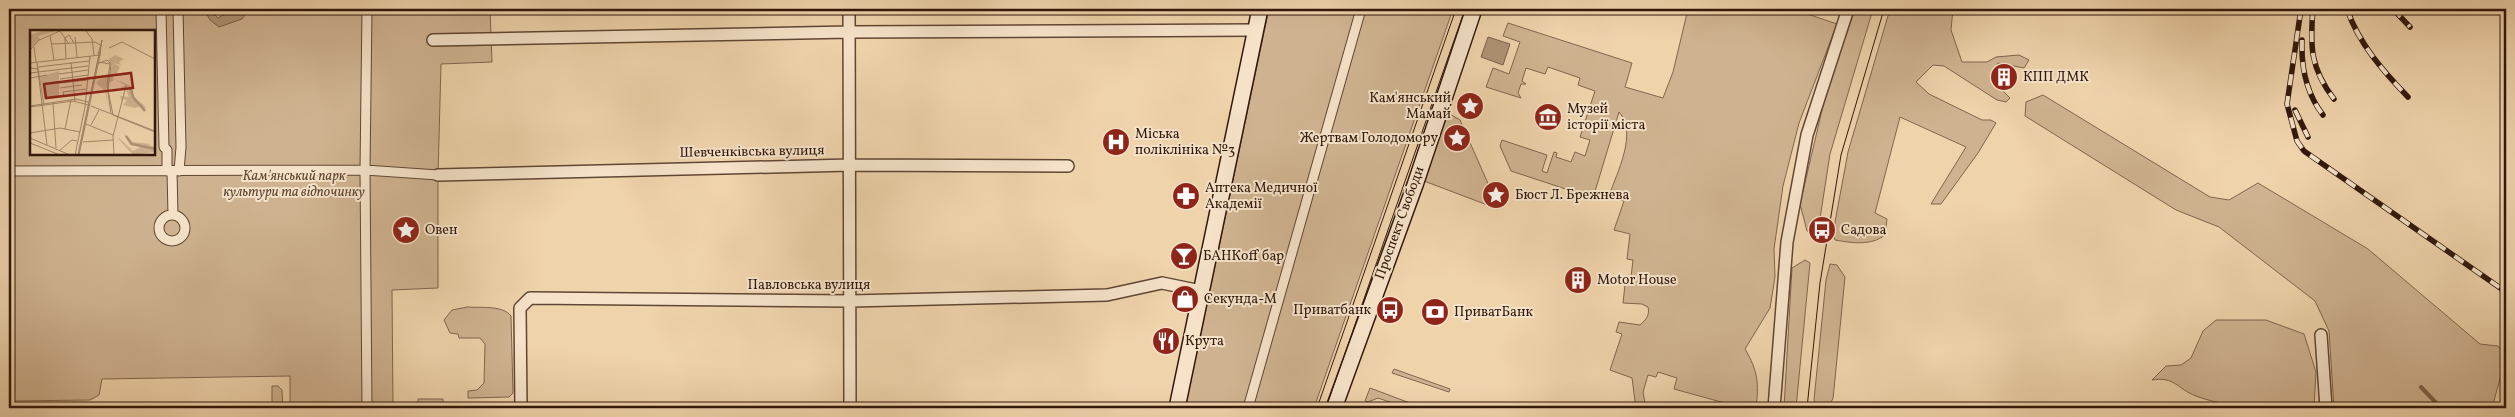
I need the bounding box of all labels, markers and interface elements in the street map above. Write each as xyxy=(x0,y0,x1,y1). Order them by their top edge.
inset map xyxy=(30,30,155,155)
building icon: КПП ДМК xyxy=(1989,62,2019,92)
place label: КПП ДМК xyxy=(2023,68,2089,87)
place label: Кам'янський Мамай xyxy=(1369,89,1451,124)
place icon: Кам'янський Мамай xyxy=(1455,91,1485,121)
place label: Музей історії міста xyxy=(1567,100,1645,135)
museum icon: Музей історії міста xyxy=(1533,102,1563,132)
place icon: Жертвам Голодомору xyxy=(1442,123,1472,153)
place label: Міська поліклініка №3 xyxy=(1135,125,1235,160)
hospital icon: Міська поліклініка №3 xyxy=(1101,127,1131,157)
place label: Жертвам Голодомору xyxy=(1300,129,1438,148)
street label: Шевченківська вулиця xyxy=(679,141,825,163)
street label: Проспект Свободи xyxy=(1371,163,1429,282)
park label: Кам'янський парк культури та відпочинку xyxy=(223,167,365,202)
place label: Аптека Медичної Академії xyxy=(1205,179,1317,214)
place icon: Бюст Л. Брежнева xyxy=(1481,180,1511,210)
pharmacy icon: Аптека Медичної Академії xyxy=(1171,181,1201,211)
place label: Бюст Л. Брежнева xyxy=(1515,186,1630,205)
place icon: Овен xyxy=(391,215,421,245)
bus stop icon: Садова xyxy=(1807,215,1837,245)
place label: Овен xyxy=(425,221,458,240)
place label: Садова xyxy=(1841,221,1887,240)
bar icon: БАНКoff бар xyxy=(1169,241,1199,271)
place label: БАНКoff бар xyxy=(1203,247,1284,266)
building icon: Motor House xyxy=(1563,265,1593,295)
place label: Motor House xyxy=(1597,271,1677,290)
street label: Павловська вулиця xyxy=(748,276,870,295)
shop icon: Секунда-М xyxy=(1170,284,1200,314)
place label: Секунда-М xyxy=(1204,290,1277,309)
bus stop icon: Приватбанк xyxy=(1375,295,1405,325)
bank icon: ПриватБанк xyxy=(1420,297,1450,327)
place label: Приватбанк xyxy=(1293,301,1372,320)
place label: ПриватБанк xyxy=(1454,303,1534,322)
restaurant icon: Крута xyxy=(1151,326,1181,356)
place label: Крута xyxy=(1185,332,1224,351)

